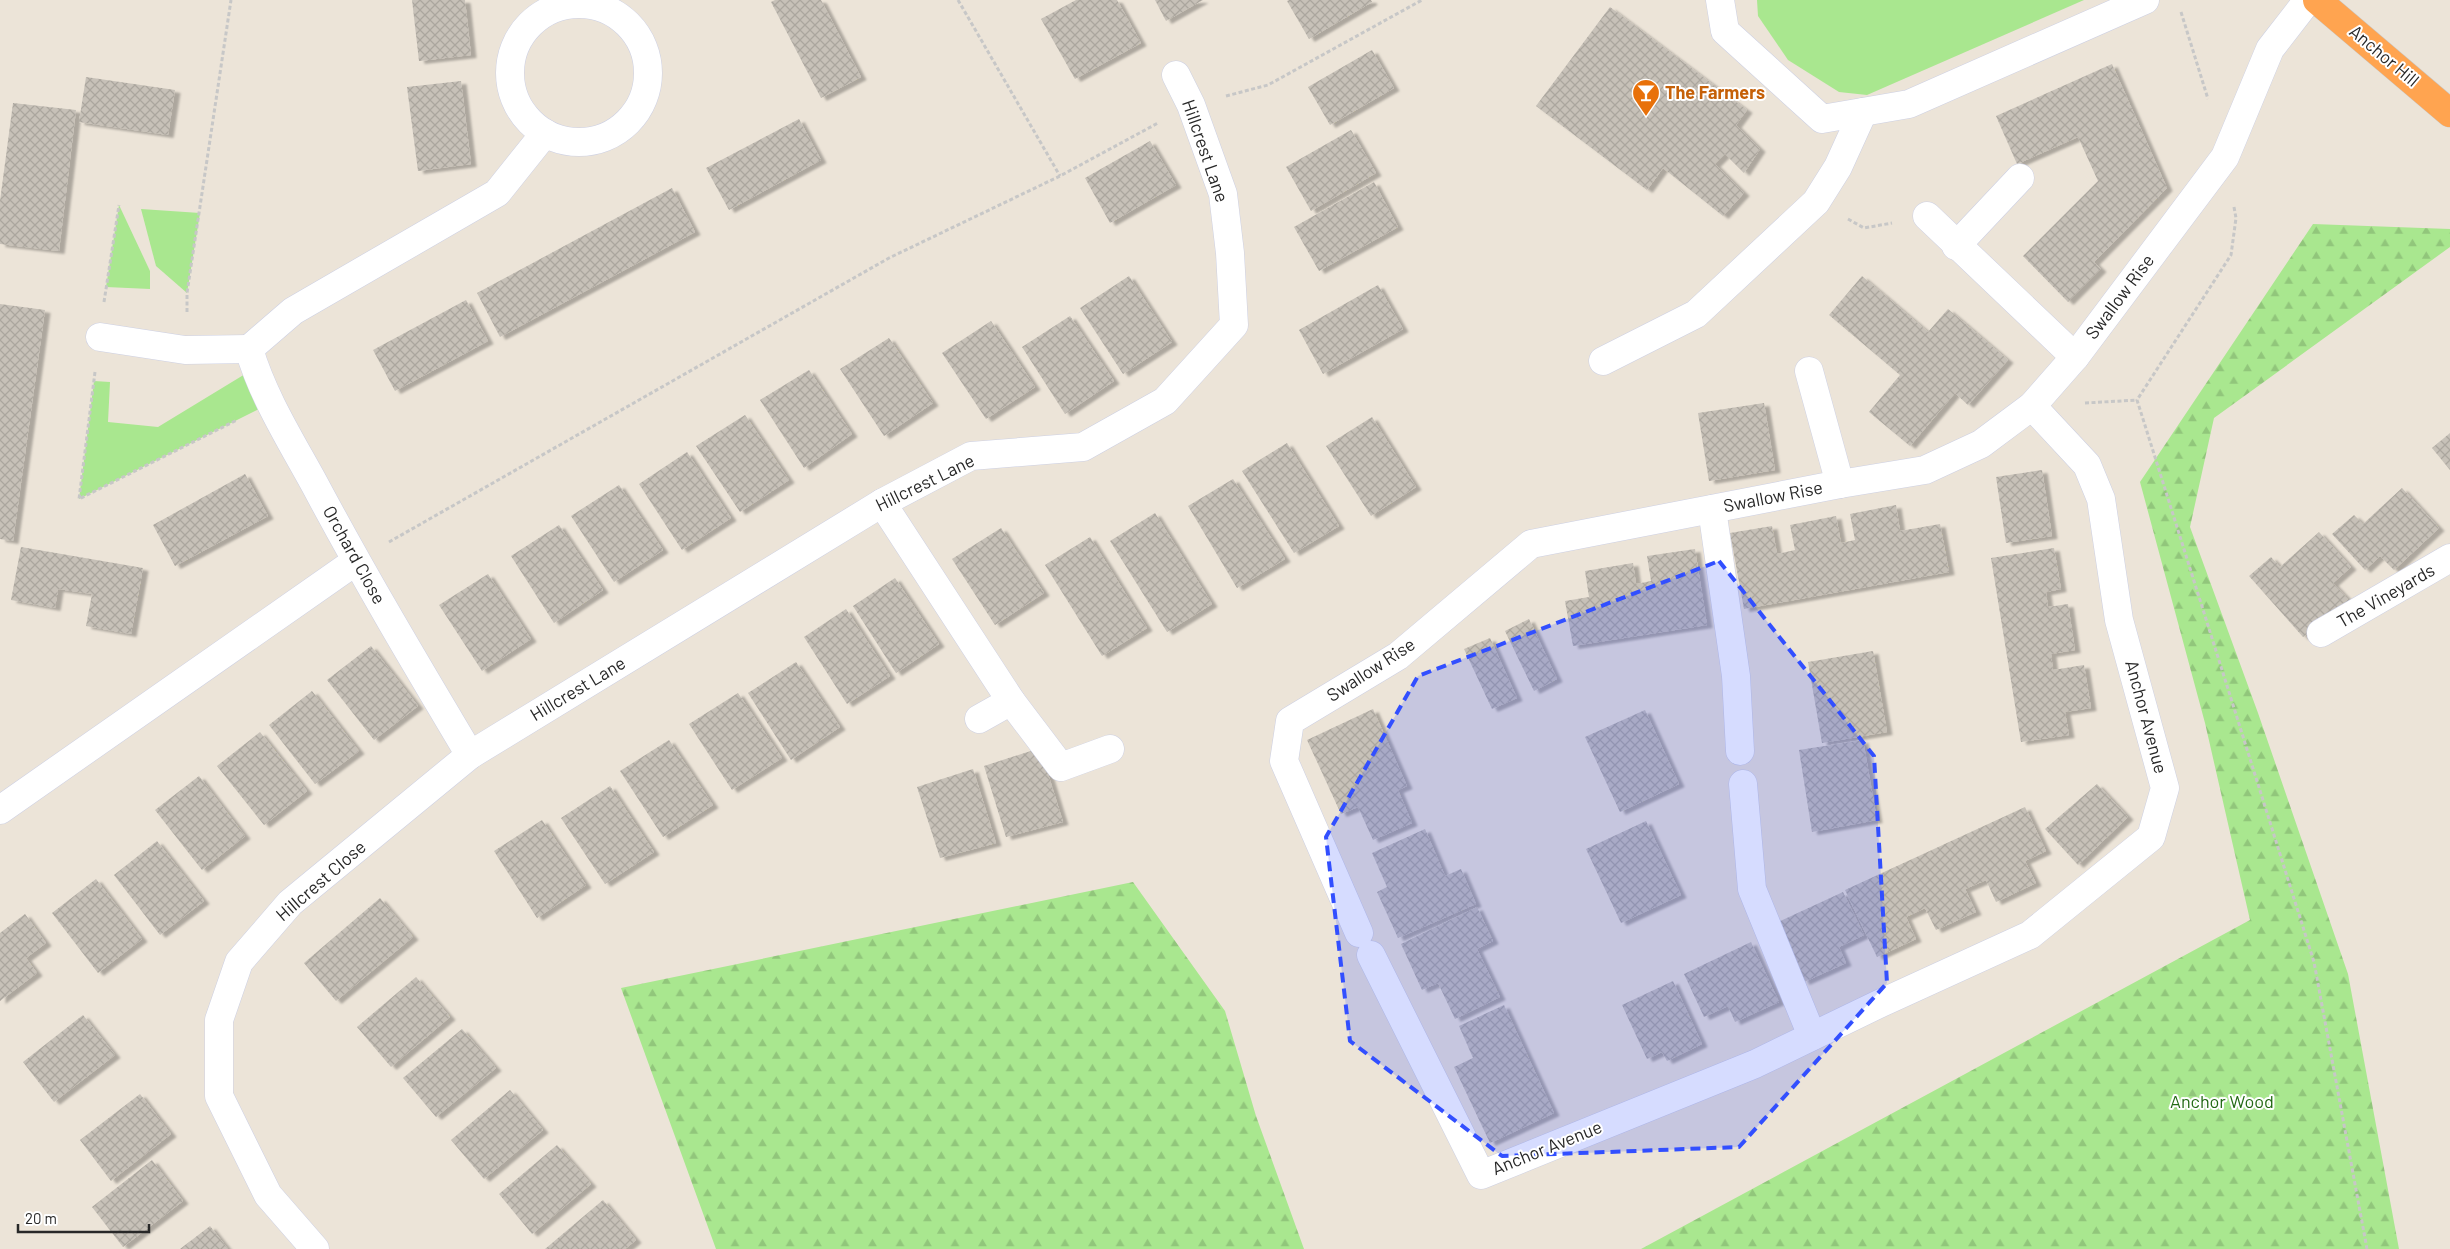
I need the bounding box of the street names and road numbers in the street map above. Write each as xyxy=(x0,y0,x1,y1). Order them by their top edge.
street label: Anchor Hill xyxy=(2345,20,2424,91)
street label: Hillcrest Lane xyxy=(1178,96,1234,205)
street label: Swallow Rise xyxy=(2080,250,2158,343)
street label: Hillcrest Lane xyxy=(872,449,978,516)
street label: Swallow Rise xyxy=(1721,476,1824,516)
street label: Orchard Close xyxy=(319,502,391,607)
street label: The Vineyards xyxy=(2333,558,2438,632)
street label: Swallow Rise xyxy=(1322,633,1419,706)
street label: Hillcrest Lane xyxy=(526,651,629,725)
street label: Anchor Avenue xyxy=(2121,658,2173,776)
street label: Hillcrest Close xyxy=(271,835,370,925)
street label: Anchor Avenue xyxy=(1488,1115,1605,1179)

